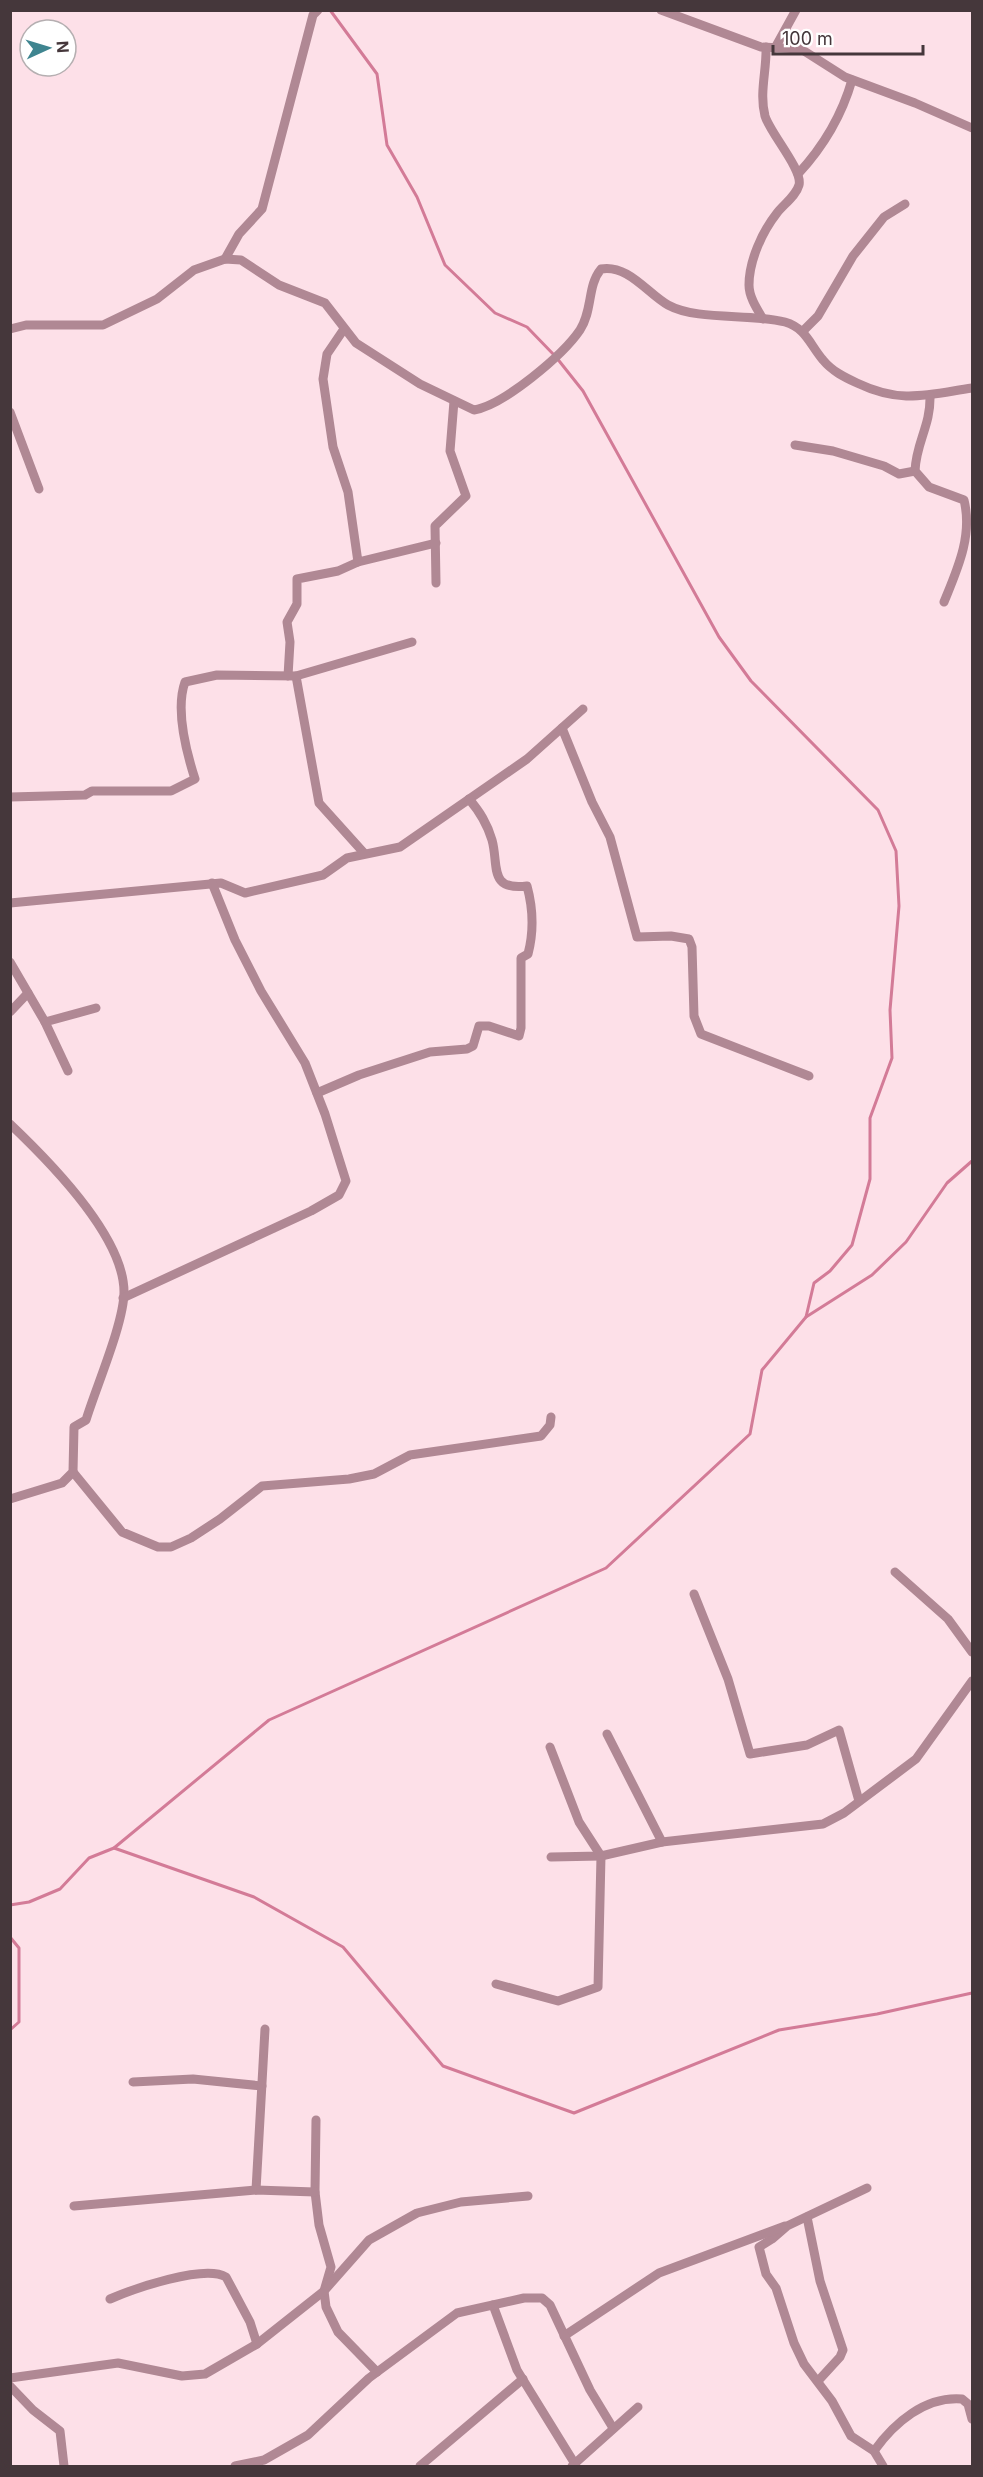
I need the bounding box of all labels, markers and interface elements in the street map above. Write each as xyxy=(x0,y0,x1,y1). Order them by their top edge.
north arrow xyxy=(18,18,78,78)
scale bar xyxy=(773,18,923,56)
text: 100 m xyxy=(782,28,833,49)
text: N xyxy=(53,40,73,54)

